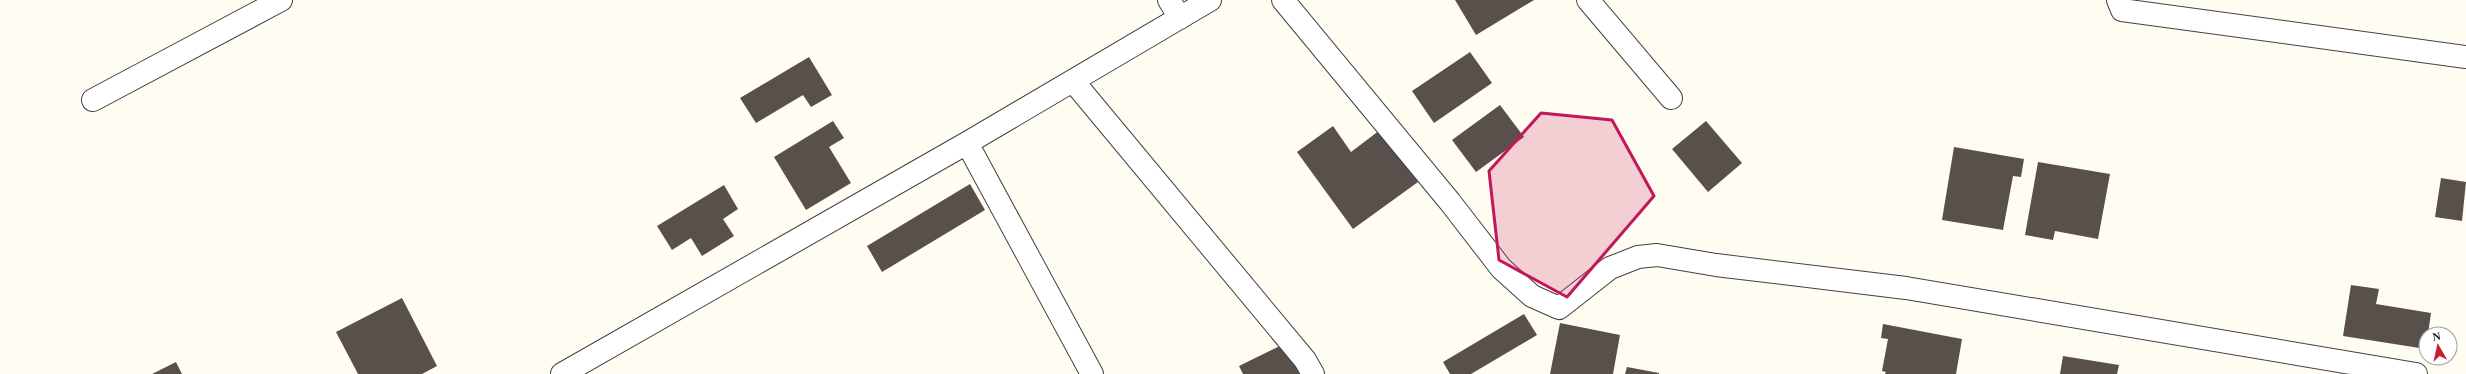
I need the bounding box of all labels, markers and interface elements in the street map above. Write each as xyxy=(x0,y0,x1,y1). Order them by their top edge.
north arrow xyxy=(2418,326,2458,366)
text: N xyxy=(2432,330,2441,343)

